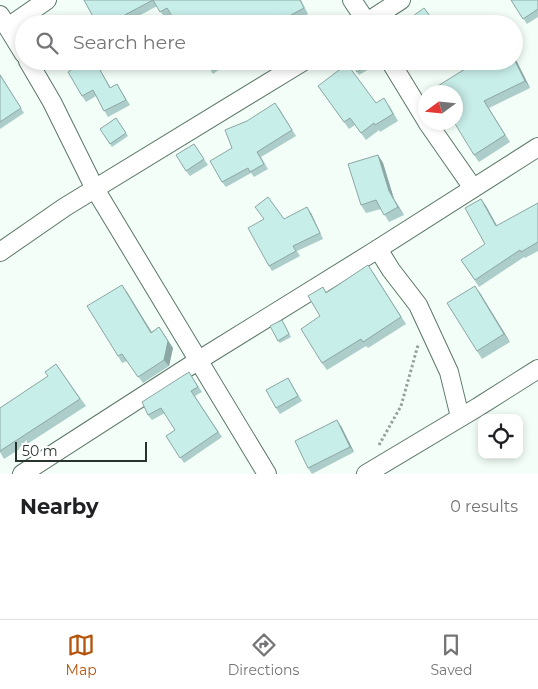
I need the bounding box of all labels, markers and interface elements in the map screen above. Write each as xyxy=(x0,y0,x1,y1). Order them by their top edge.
search box xyxy=(15,15,523,70)
icon: search xyxy=(33,29,61,57)
text: Search here xyxy=(73,31,186,54)
north arrow xyxy=(418,85,463,130)
map controls xyxy=(478,414,523,459)
button: locate xyxy=(478,414,523,459)
scale bar xyxy=(15,439,148,462)
text: 50 m xyxy=(22,442,58,460)
text: Nearby xyxy=(20,494,99,519)
text: 0 results xyxy=(450,497,518,516)
tab: Map xyxy=(66,631,97,679)
tab: Directions xyxy=(228,631,299,679)
tab: Saved xyxy=(430,631,472,679)

